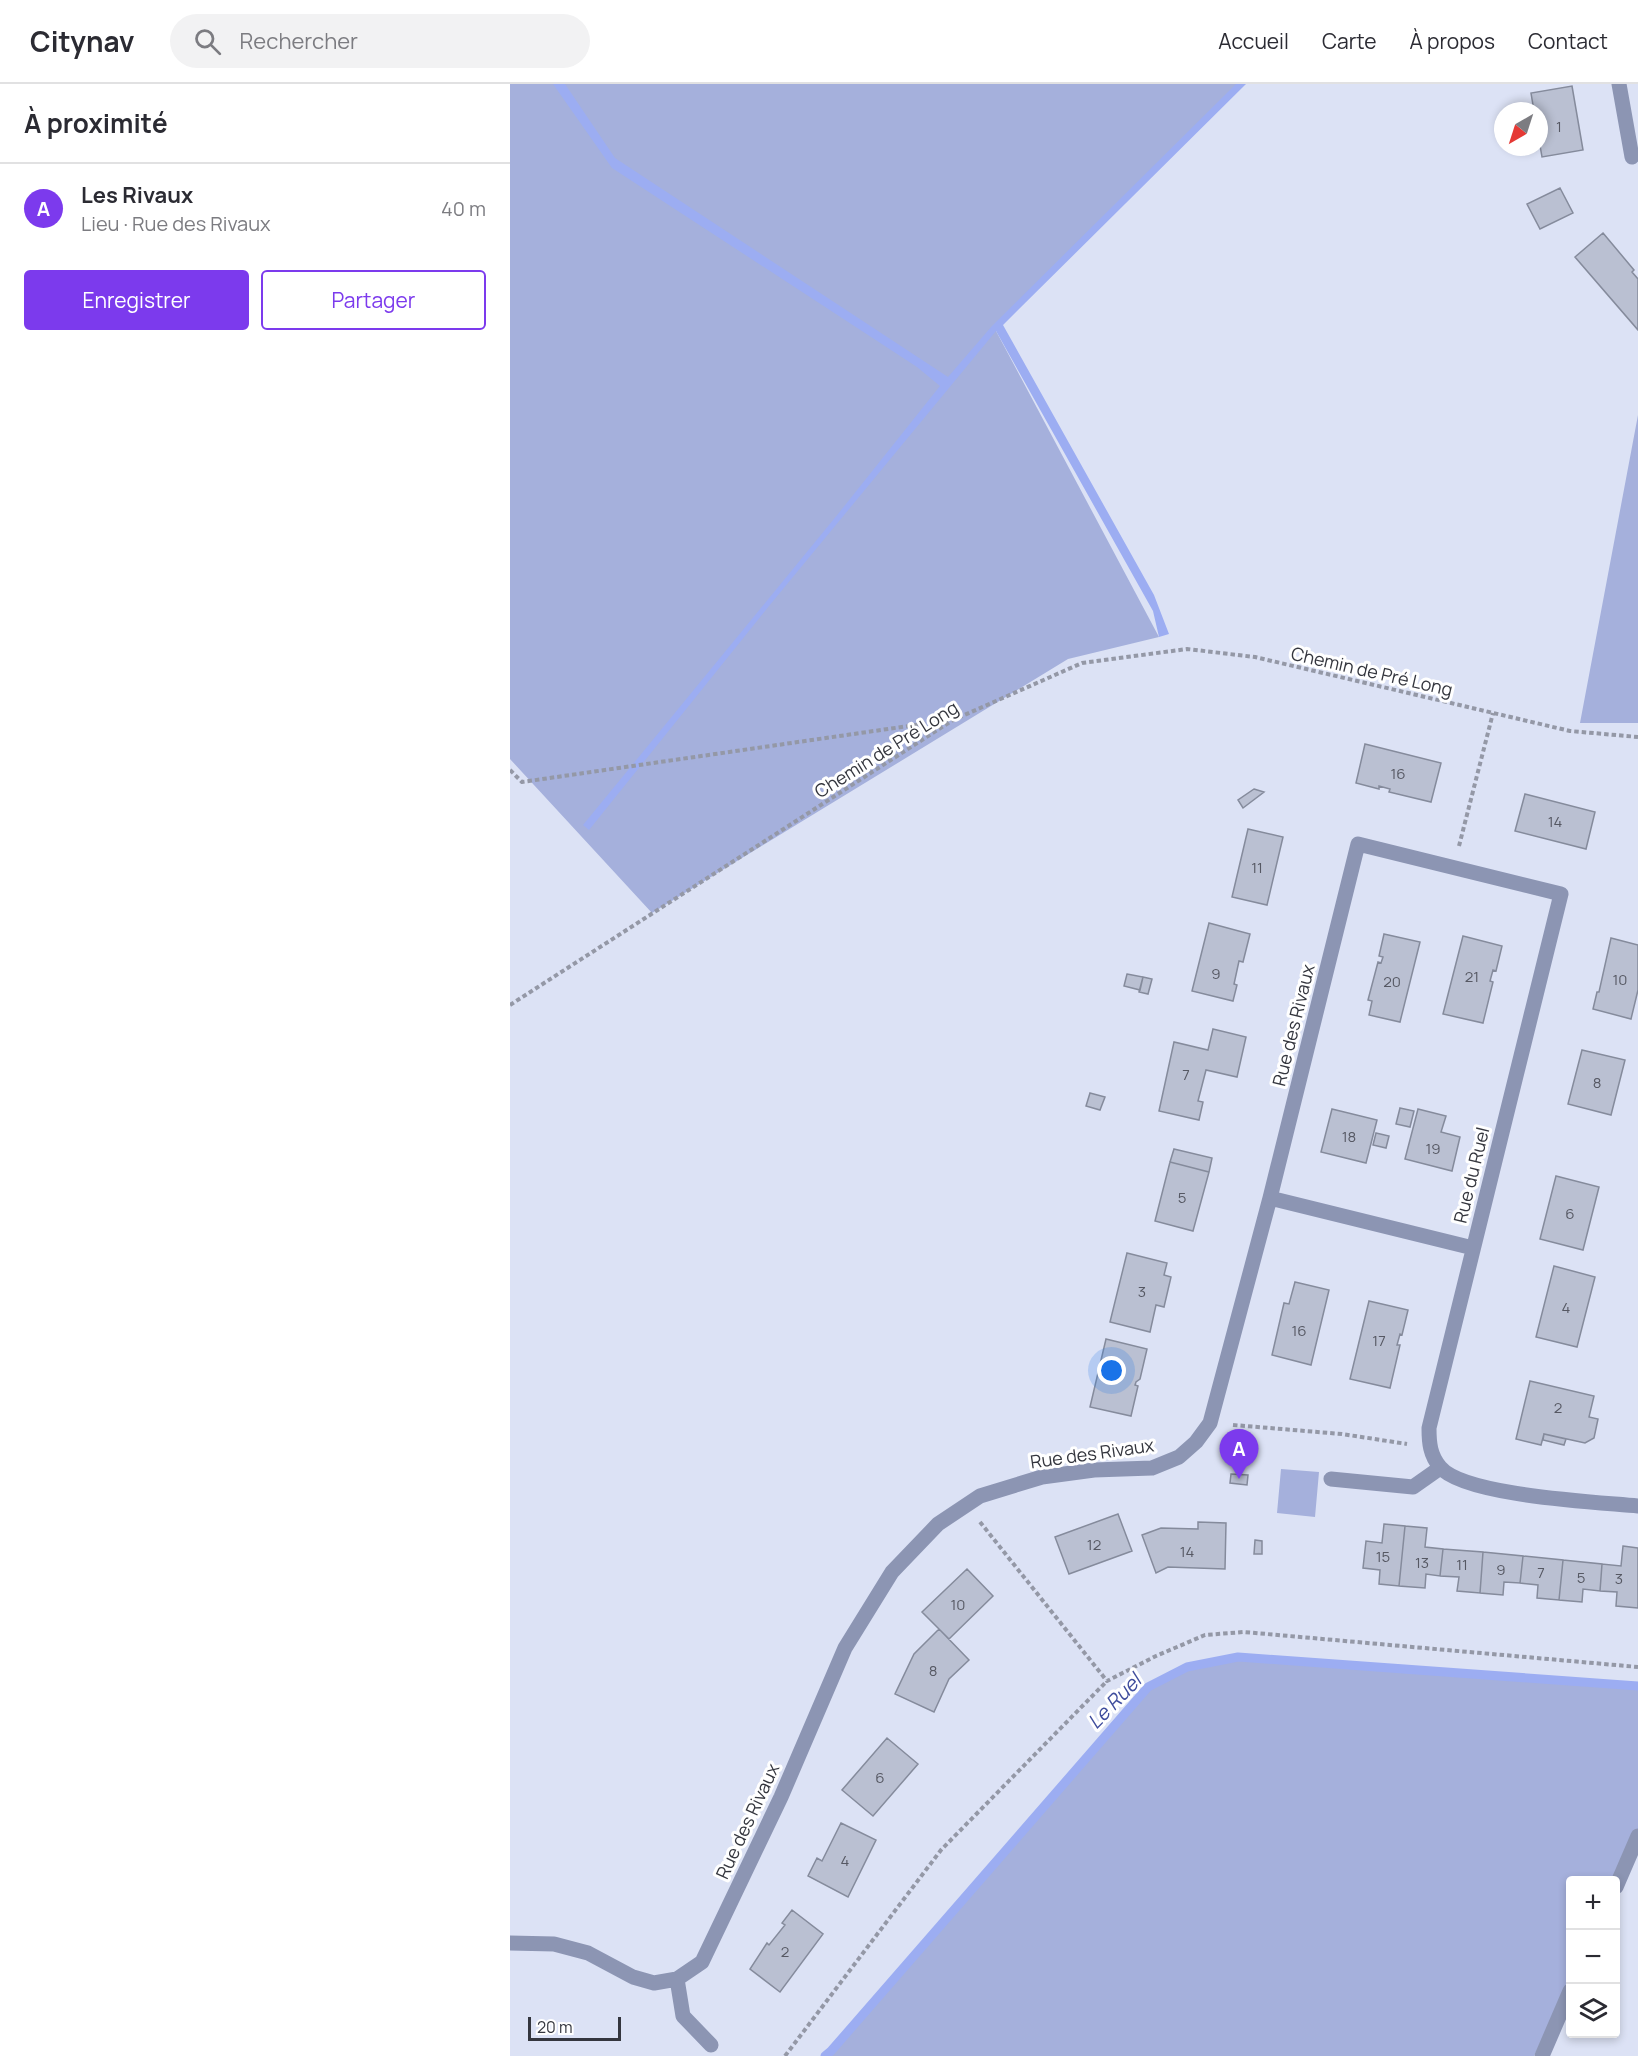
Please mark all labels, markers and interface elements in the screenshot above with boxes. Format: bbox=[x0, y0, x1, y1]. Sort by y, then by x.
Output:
search box bbox=[170, 14, 590, 68]
text: Citynav bbox=[30, 22, 134, 60]
icon: search bbox=[191, 25, 224, 58]
text: Rechercher bbox=[239, 26, 358, 56]
text: Accueil bbox=[1218, 27, 1289, 55]
text: Carte bbox=[1322, 27, 1376, 55]
text: À propos bbox=[1409, 27, 1495, 55]
text: Contact bbox=[1528, 27, 1608, 55]
north arrow bbox=[1494, 102, 1548, 156]
text: À proximité bbox=[24, 105, 168, 141]
house number: 1 bbox=[1556, 116, 1562, 137]
text: Les Rivaux bbox=[81, 180, 193, 210]
text: A bbox=[37, 195, 50, 222]
text: 40 m bbox=[441, 195, 486, 222]
text: Lieu · Rue des Rivaux bbox=[81, 210, 271, 237]
button: Enregistrer bbox=[24, 270, 249, 330]
button: Partager bbox=[261, 270, 486, 330]
street label: Chemin de Pré Long bbox=[1289, 641, 1455, 701]
street label: Chemin de Pré Long bbox=[810, 695, 962, 803]
house number: 16 bbox=[1390, 763, 1406, 784]
house number: 14 bbox=[1548, 811, 1562, 832]
house number: 11 bbox=[1251, 857, 1263, 878]
street label: Rue des Rivaux bbox=[1266, 961, 1320, 1088]
house number: 9 bbox=[1211, 963, 1221, 984]
house number: 21 bbox=[1465, 966, 1479, 987]
house number: 10 bbox=[1613, 969, 1628, 990]
house number: 20 bbox=[1383, 971, 1401, 992]
house number: 7 bbox=[1182, 1064, 1190, 1085]
house number: 8 bbox=[1593, 1072, 1601, 1093]
street label: Rue du Ruel bbox=[1448, 1125, 1494, 1225]
house number: 18 bbox=[1342, 1126, 1356, 1147]
house number: 19 bbox=[1425, 1138, 1441, 1159]
house number: 5 bbox=[1178, 1187, 1186, 1208]
house number: 6 bbox=[1565, 1203, 1575, 1224]
house number: 3 bbox=[1138, 1281, 1146, 1302]
house number: 4 bbox=[1562, 1297, 1571, 1318]
house number: 16 bbox=[1291, 1320, 1307, 1341]
house number: 17 bbox=[1372, 1330, 1386, 1351]
your location bbox=[1097, 1356, 1126, 1385]
house number: 2 bbox=[1554, 1397, 1562, 1418]
pin: A bbox=[1220, 1430, 1258, 1479]
street label: Rue des Rivaux bbox=[1029, 1432, 1156, 1474]
house number: 12 bbox=[1087, 1534, 1101, 1555]
house number: 14 bbox=[1180, 1541, 1194, 1562]
house number: 15 bbox=[1376, 1546, 1390, 1567]
house number: 13 bbox=[1415, 1552, 1429, 1573]
house number: 11 bbox=[1456, 1554, 1468, 1575]
house number: 9 bbox=[1496, 1559, 1506, 1580]
house number: 7 bbox=[1537, 1562, 1545, 1583]
house number: 5 bbox=[1577, 1567, 1585, 1588]
house number: 3 bbox=[1615, 1568, 1623, 1589]
house number: 10 bbox=[951, 1594, 966, 1615]
house number: 8 bbox=[929, 1660, 937, 1681]
water label: Le Ruel bbox=[1081, 1666, 1149, 1734]
street label: Rue des Rivaux bbox=[710, 1759, 784, 1883]
house number: 6 bbox=[875, 1767, 885, 1788]
house number: 4 bbox=[841, 1850, 850, 1871]
map controls bbox=[1566, 1876, 1620, 2038]
button: + bbox=[1566, 1876, 1620, 1930]
button: − bbox=[1566, 1930, 1620, 1984]
house number: 2 bbox=[781, 1941, 789, 1962]
button: layers bbox=[1566, 1984, 1620, 2038]
scale bar bbox=[528, 2014, 621, 2042]
text: 20 m bbox=[537, 2016, 573, 2038]

